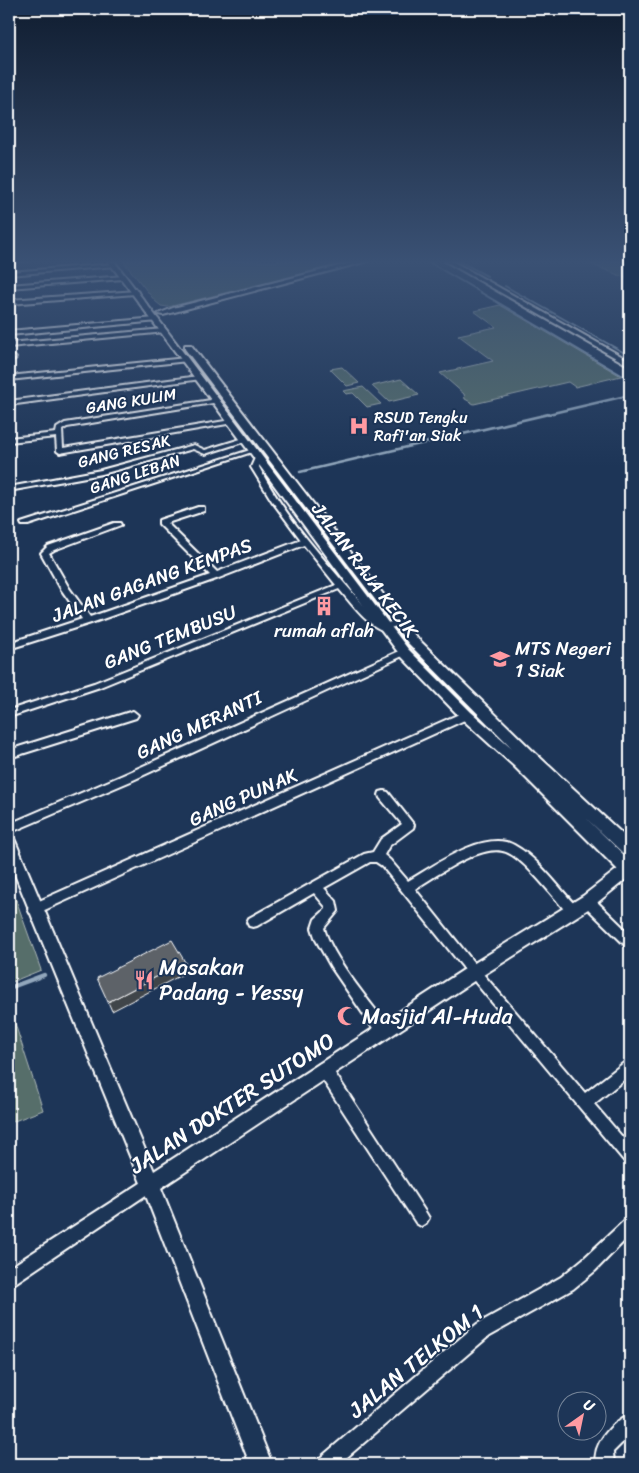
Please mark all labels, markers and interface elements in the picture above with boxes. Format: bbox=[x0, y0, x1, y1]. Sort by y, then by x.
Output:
street label: GANG KULIM bbox=[84, 380, 178, 422]
place label: RSUD Tengku Rafi'an Siak bbox=[374, 403, 468, 450]
hospital icon: RSUD Tengku Rafi'an Siak bbox=[348, 415, 370, 437]
street label: GANG RESAK bbox=[75, 425, 174, 477]
street label: GANG LEBAN bbox=[86, 446, 184, 502]
street label: JALAN RAJA KECIK bbox=[302, 494, 428, 646]
street label: JALAN GAGANG KEMPAS bbox=[46, 528, 257, 632]
street label: GANG TEMBUSU bbox=[99, 595, 242, 679]
building icon: rumah aflah bbox=[313, 595, 335, 617]
place label: rumah aflah bbox=[274, 614, 374, 647]
place label: MTS Negeri 1 Siak bbox=[515, 632, 612, 687]
school or university icon: MTS Negeri 1 Siak bbox=[489, 648, 511, 670]
street label: GANG MERANTI bbox=[130, 681, 269, 769]
street label: GANG PUNAK bbox=[184, 758, 303, 836]
place label: Masakan Padang - Yessy bbox=[159, 948, 304, 1012]
restaurant icon: Masakan Padang - Yessy bbox=[133, 969, 155, 991]
place label: Masjid Al-Huda bbox=[362, 997, 514, 1036]
mosque icon: Masjid Al-Huda bbox=[336, 1005, 358, 1027]
street label: JALAN DOKTER SUTOMO bbox=[120, 1022, 343, 1185]
street label: JALAN TELKOM 1 bbox=[339, 1294, 493, 1429]
north arrow bbox=[556, 1390, 606, 1440]
text: U bbox=[578, 1393, 600, 1419]

